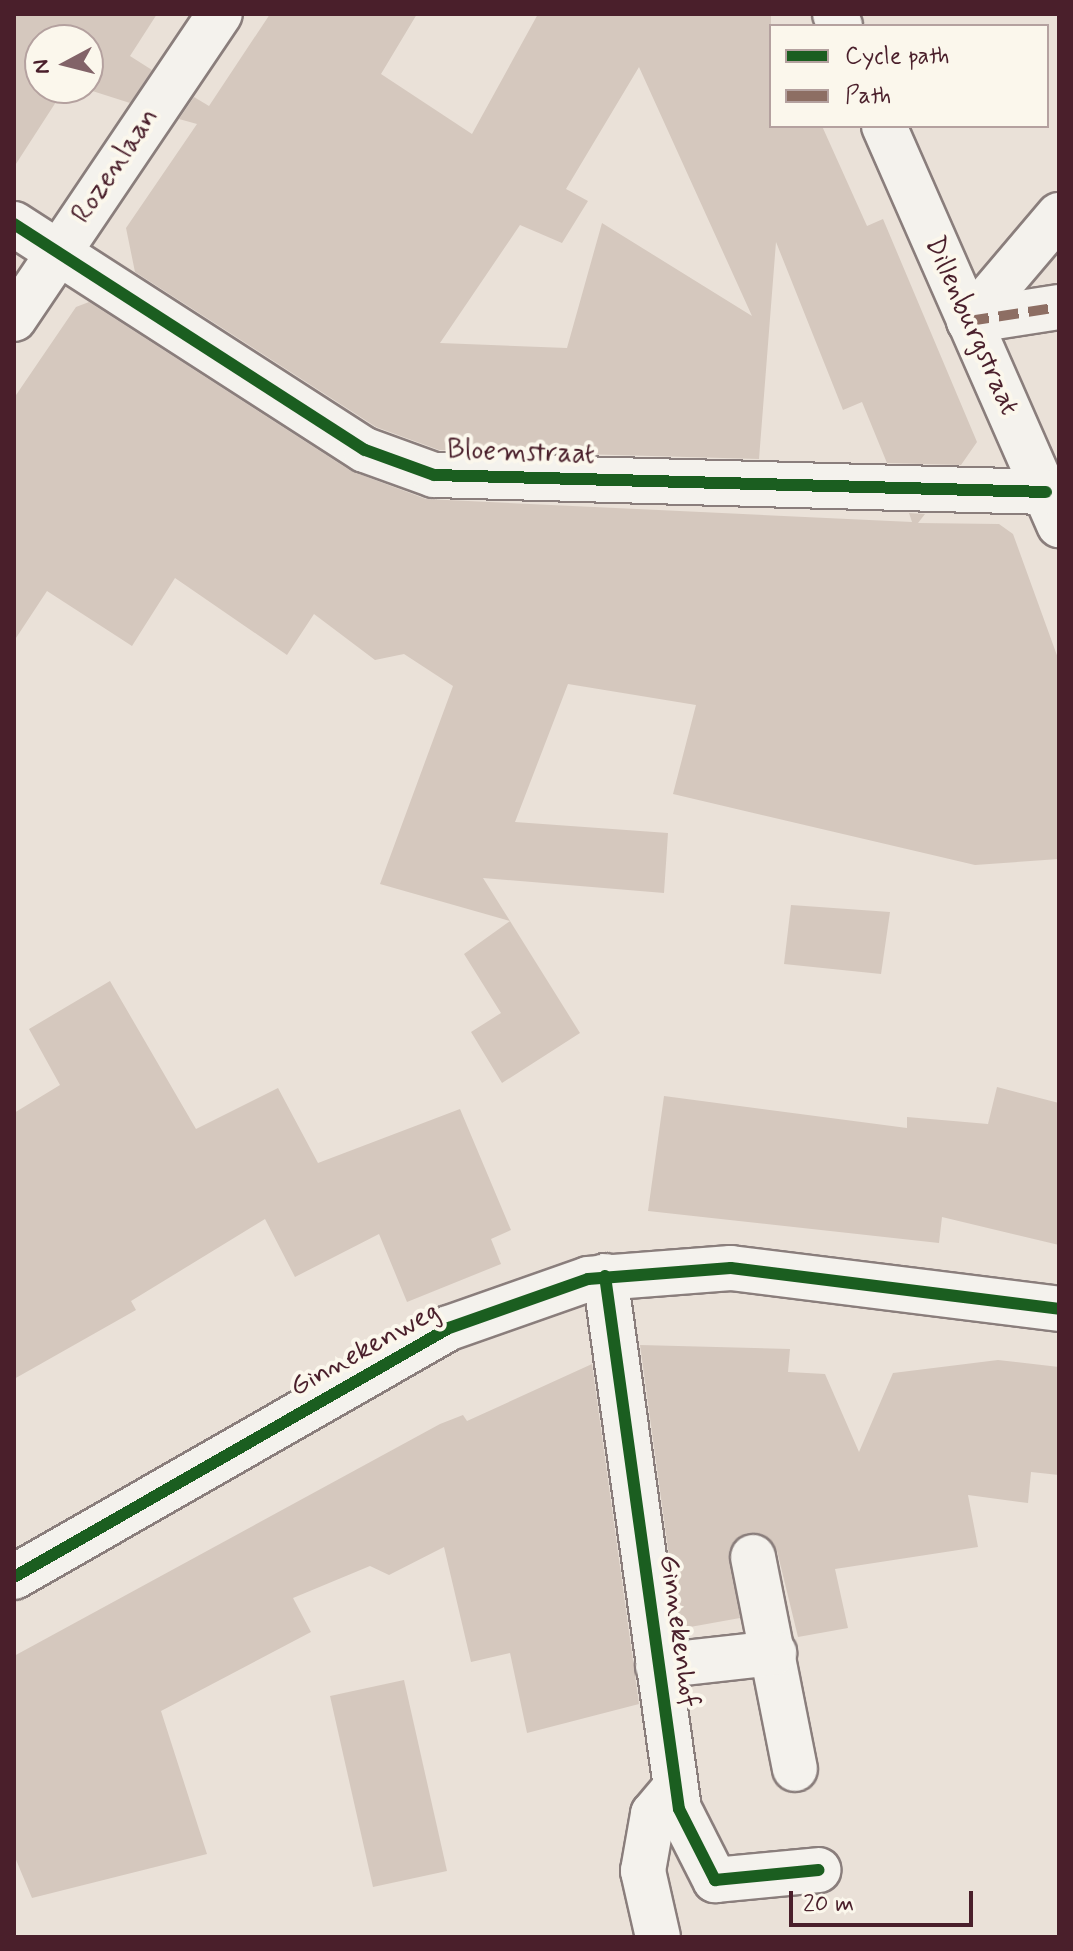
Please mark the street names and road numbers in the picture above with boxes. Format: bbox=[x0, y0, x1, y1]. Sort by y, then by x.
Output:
street label: Rozenlaan bbox=[65, 102, 167, 230]
street label: Dillenburgstraat bbox=[917, 231, 1025, 421]
street label: Bloemstraat bbox=[446, 434, 596, 472]
street label: Ginnekenweg bbox=[285, 1295, 445, 1405]
street label: Ginnekenhof bbox=[651, 1552, 705, 1710]

